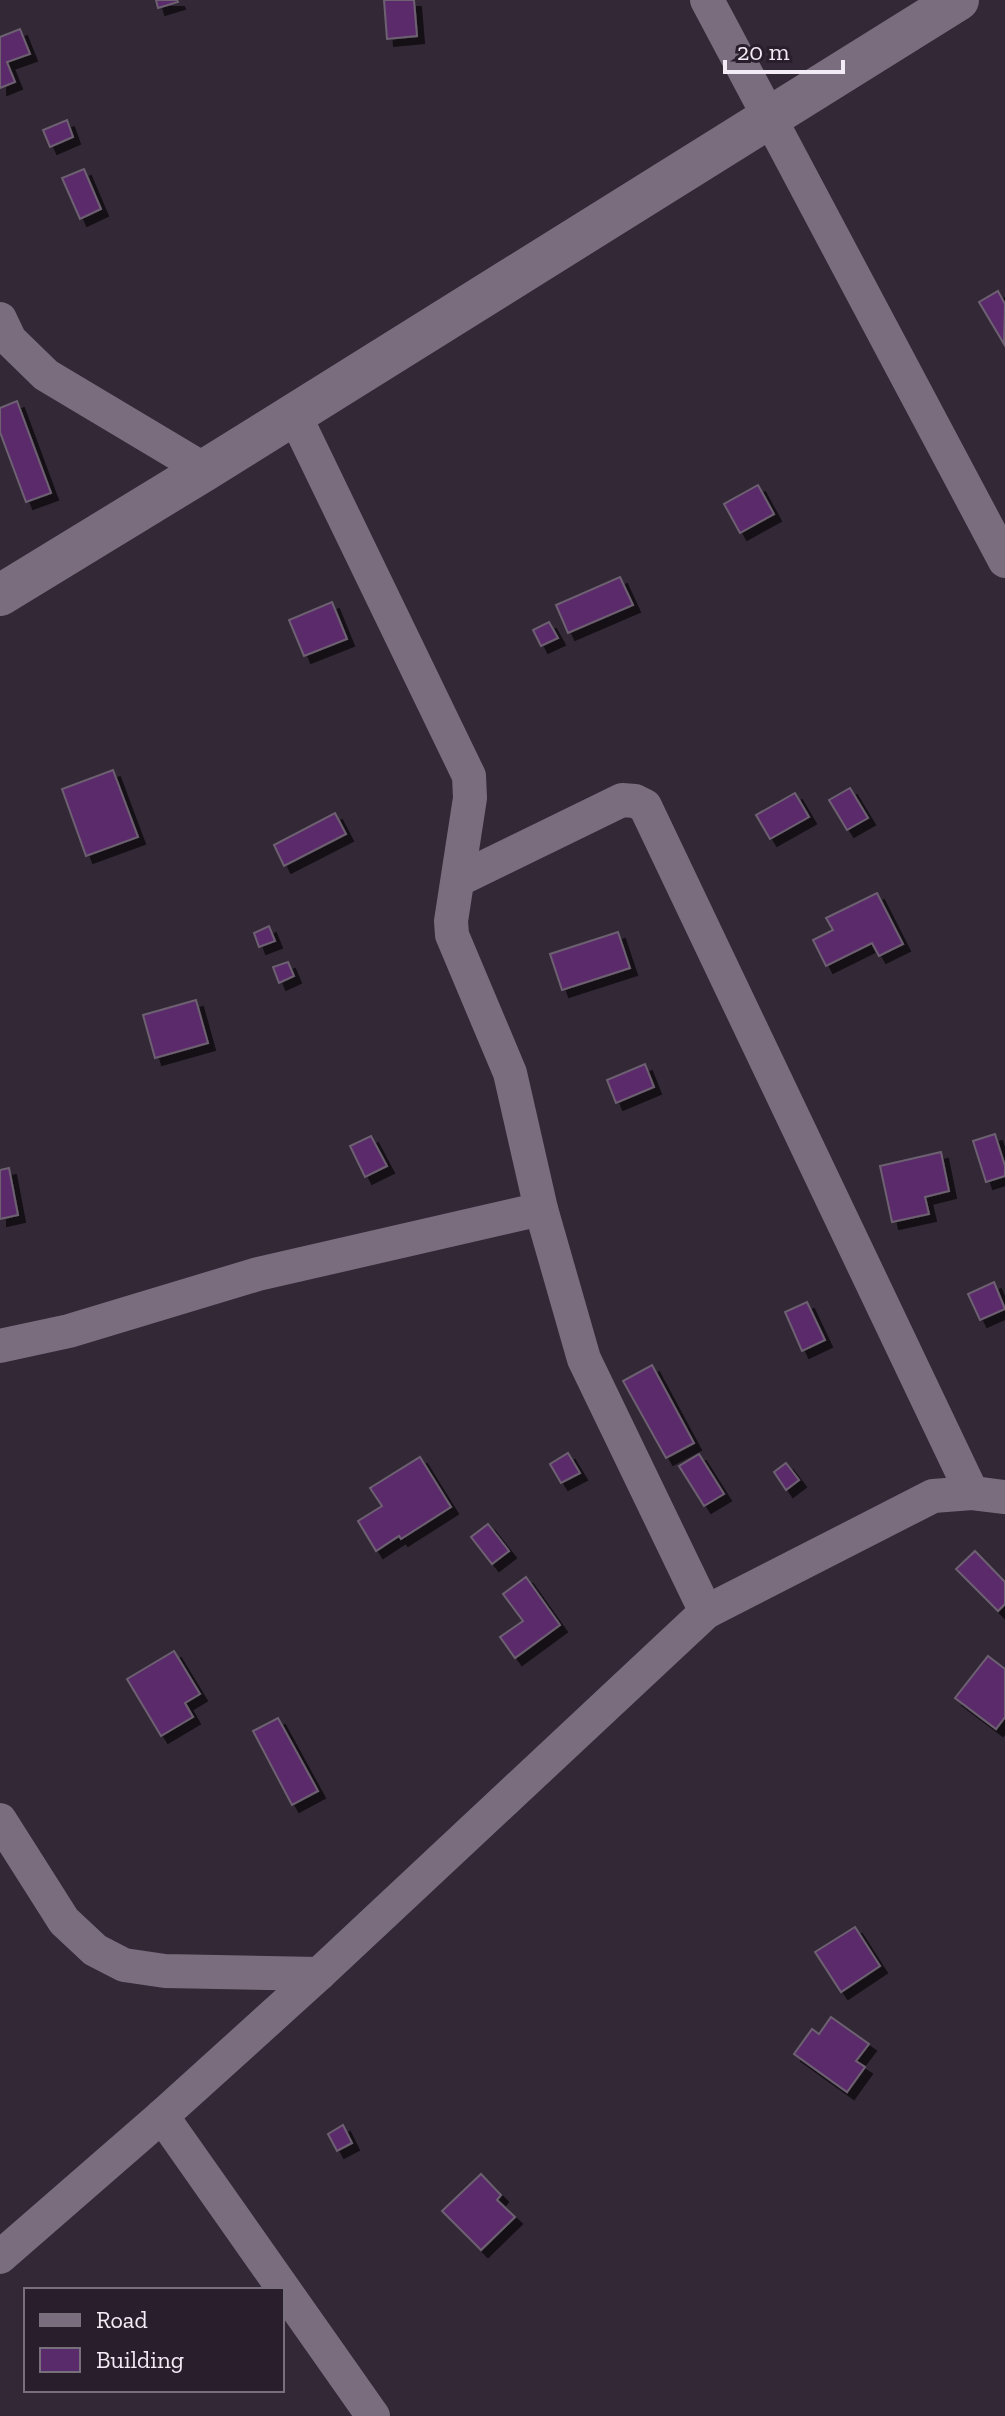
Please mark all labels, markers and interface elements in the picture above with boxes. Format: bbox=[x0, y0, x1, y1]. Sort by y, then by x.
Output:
scale bar bbox=[725, 24, 843, 74]
text: 20 m bbox=[737, 37, 790, 66]
legend bbox=[24, 2288, 284, 2392]
text: Road bbox=[96, 2305, 148, 2334]
text: Building bbox=[96, 2345, 184, 2374]

